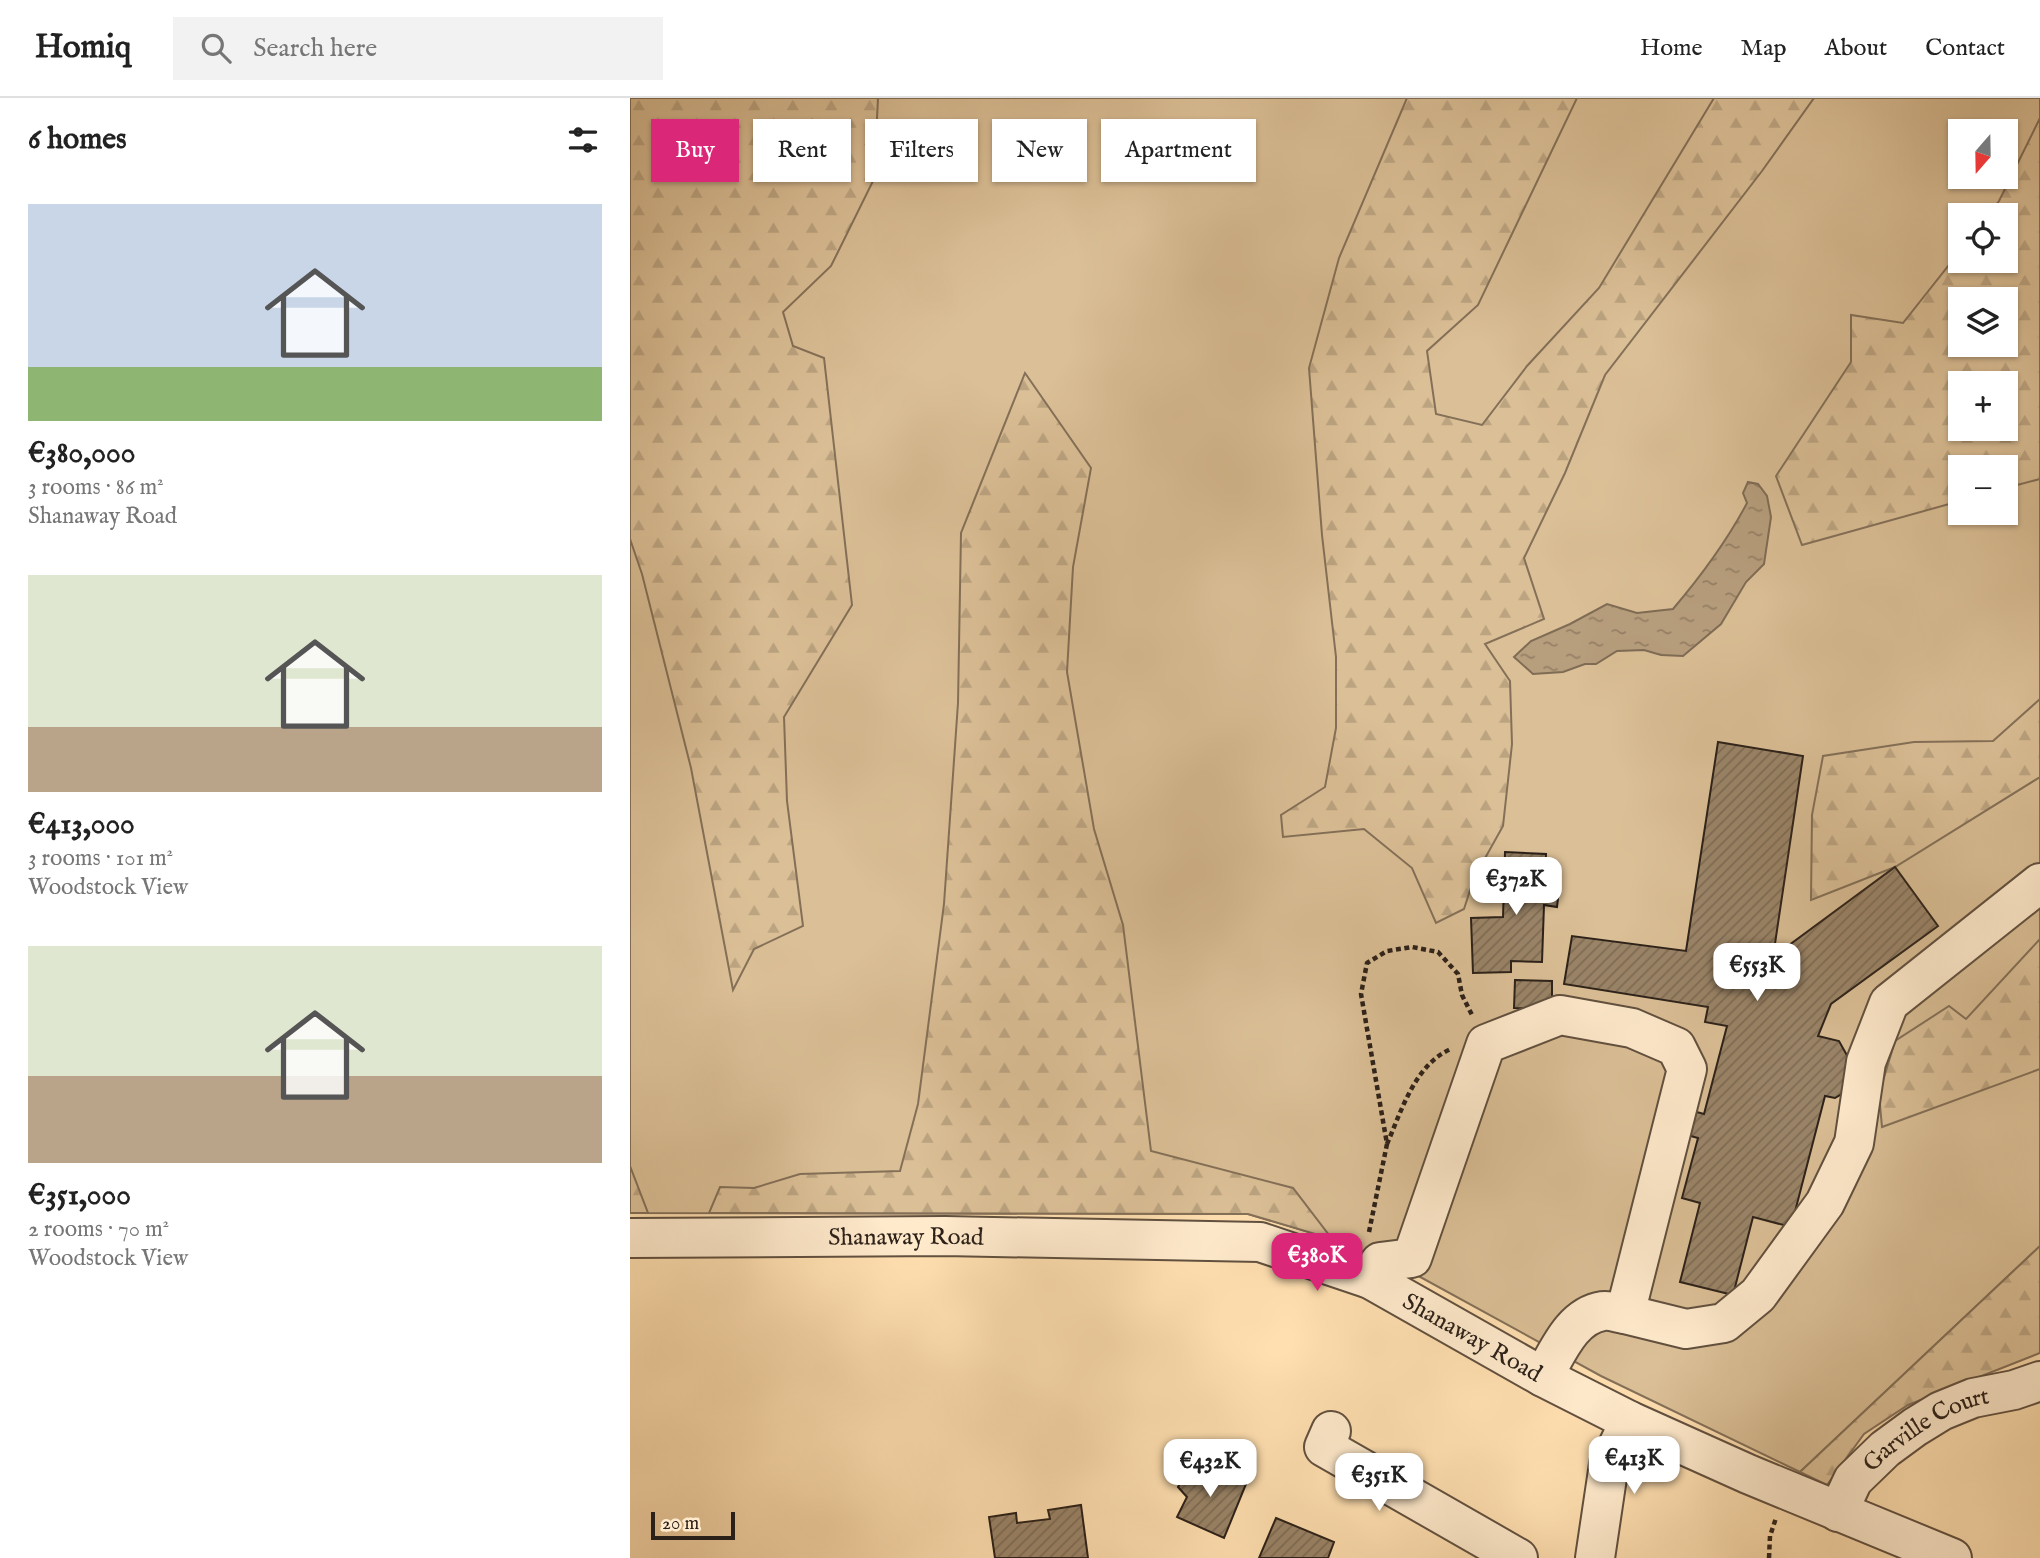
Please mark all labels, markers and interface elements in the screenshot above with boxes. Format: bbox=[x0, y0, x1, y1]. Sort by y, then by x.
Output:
search box bbox=[173, 17, 663, 80]
text: Homiq bbox=[35, 27, 131, 69]
icon: search bbox=[197, 29, 235, 67]
text: Search here bbox=[253, 32, 377, 65]
text: Home bbox=[1640, 33, 1703, 64]
text: Map bbox=[1741, 33, 1787, 64]
text: About bbox=[1825, 33, 1887, 64]
text: Contact bbox=[1925, 33, 2005, 64]
chip: Buy bbox=[651, 119, 739, 182]
chip: Rent bbox=[753, 119, 851, 182]
chip: Filters bbox=[865, 119, 978, 182]
chip: New bbox=[992, 119, 1087, 182]
chip: Apartment bbox=[1101, 119, 1256, 182]
north arrow bbox=[1948, 119, 2018, 189]
map controls bbox=[1948, 119, 2018, 525]
text: 6 homes bbox=[28, 121, 127, 159]
icon: filters bbox=[564, 121, 602, 159]
button: locate bbox=[1948, 203, 2018, 273]
icon: home bbox=[252, 250, 378, 376]
button: layers bbox=[1948, 287, 2018, 357]
button: + bbox=[1948, 371, 2018, 441]
text: €380,000 bbox=[28, 435, 135, 473]
button: − bbox=[1948, 455, 2018, 525]
text: 3 rooms · 86 m² bbox=[28, 473, 164, 502]
text: Shanaway Road bbox=[28, 502, 177, 531]
icon: home bbox=[252, 621, 378, 747]
text: €413,000 bbox=[28, 806, 135, 844]
text: 3 rooms · 101 m² bbox=[28, 844, 173, 873]
pin: €372K bbox=[1467, 858, 1565, 917]
text: €372K bbox=[1486, 865, 1546, 894]
text: Woodstock View bbox=[28, 873, 188, 902]
pin: €553K bbox=[1708, 944, 1806, 1003]
text: €553K bbox=[1729, 951, 1785, 980]
icon: home bbox=[252, 992, 378, 1118]
text: €351,000 bbox=[28, 1177, 131, 1215]
text: 2 rooms · 70 m² bbox=[28, 1215, 169, 1244]
street label: Shanaway Road bbox=[828, 1222, 984, 1254]
pin: €380K bbox=[1268, 1234, 1366, 1293]
text: €380K bbox=[1287, 1241, 1347, 1270]
text: Woodstock View bbox=[28, 1244, 188, 1273]
street label: Shanaway Road bbox=[1397, 1287, 1547, 1390]
street label: Garville Court bbox=[1857, 1381, 1992, 1479]
pin: €413K bbox=[1585, 1436, 1683, 1496]
pin: €432K bbox=[1161, 1440, 1259, 1499]
text: €413K bbox=[1605, 1444, 1663, 1473]
text: €432K bbox=[1180, 1447, 1240, 1476]
pin: €351K bbox=[1330, 1454, 1428, 1513]
text: €351K bbox=[1351, 1461, 1407, 1490]
scale bar bbox=[651, 1509, 735, 1541]
text: 20 m bbox=[662, 1512, 699, 1536]

